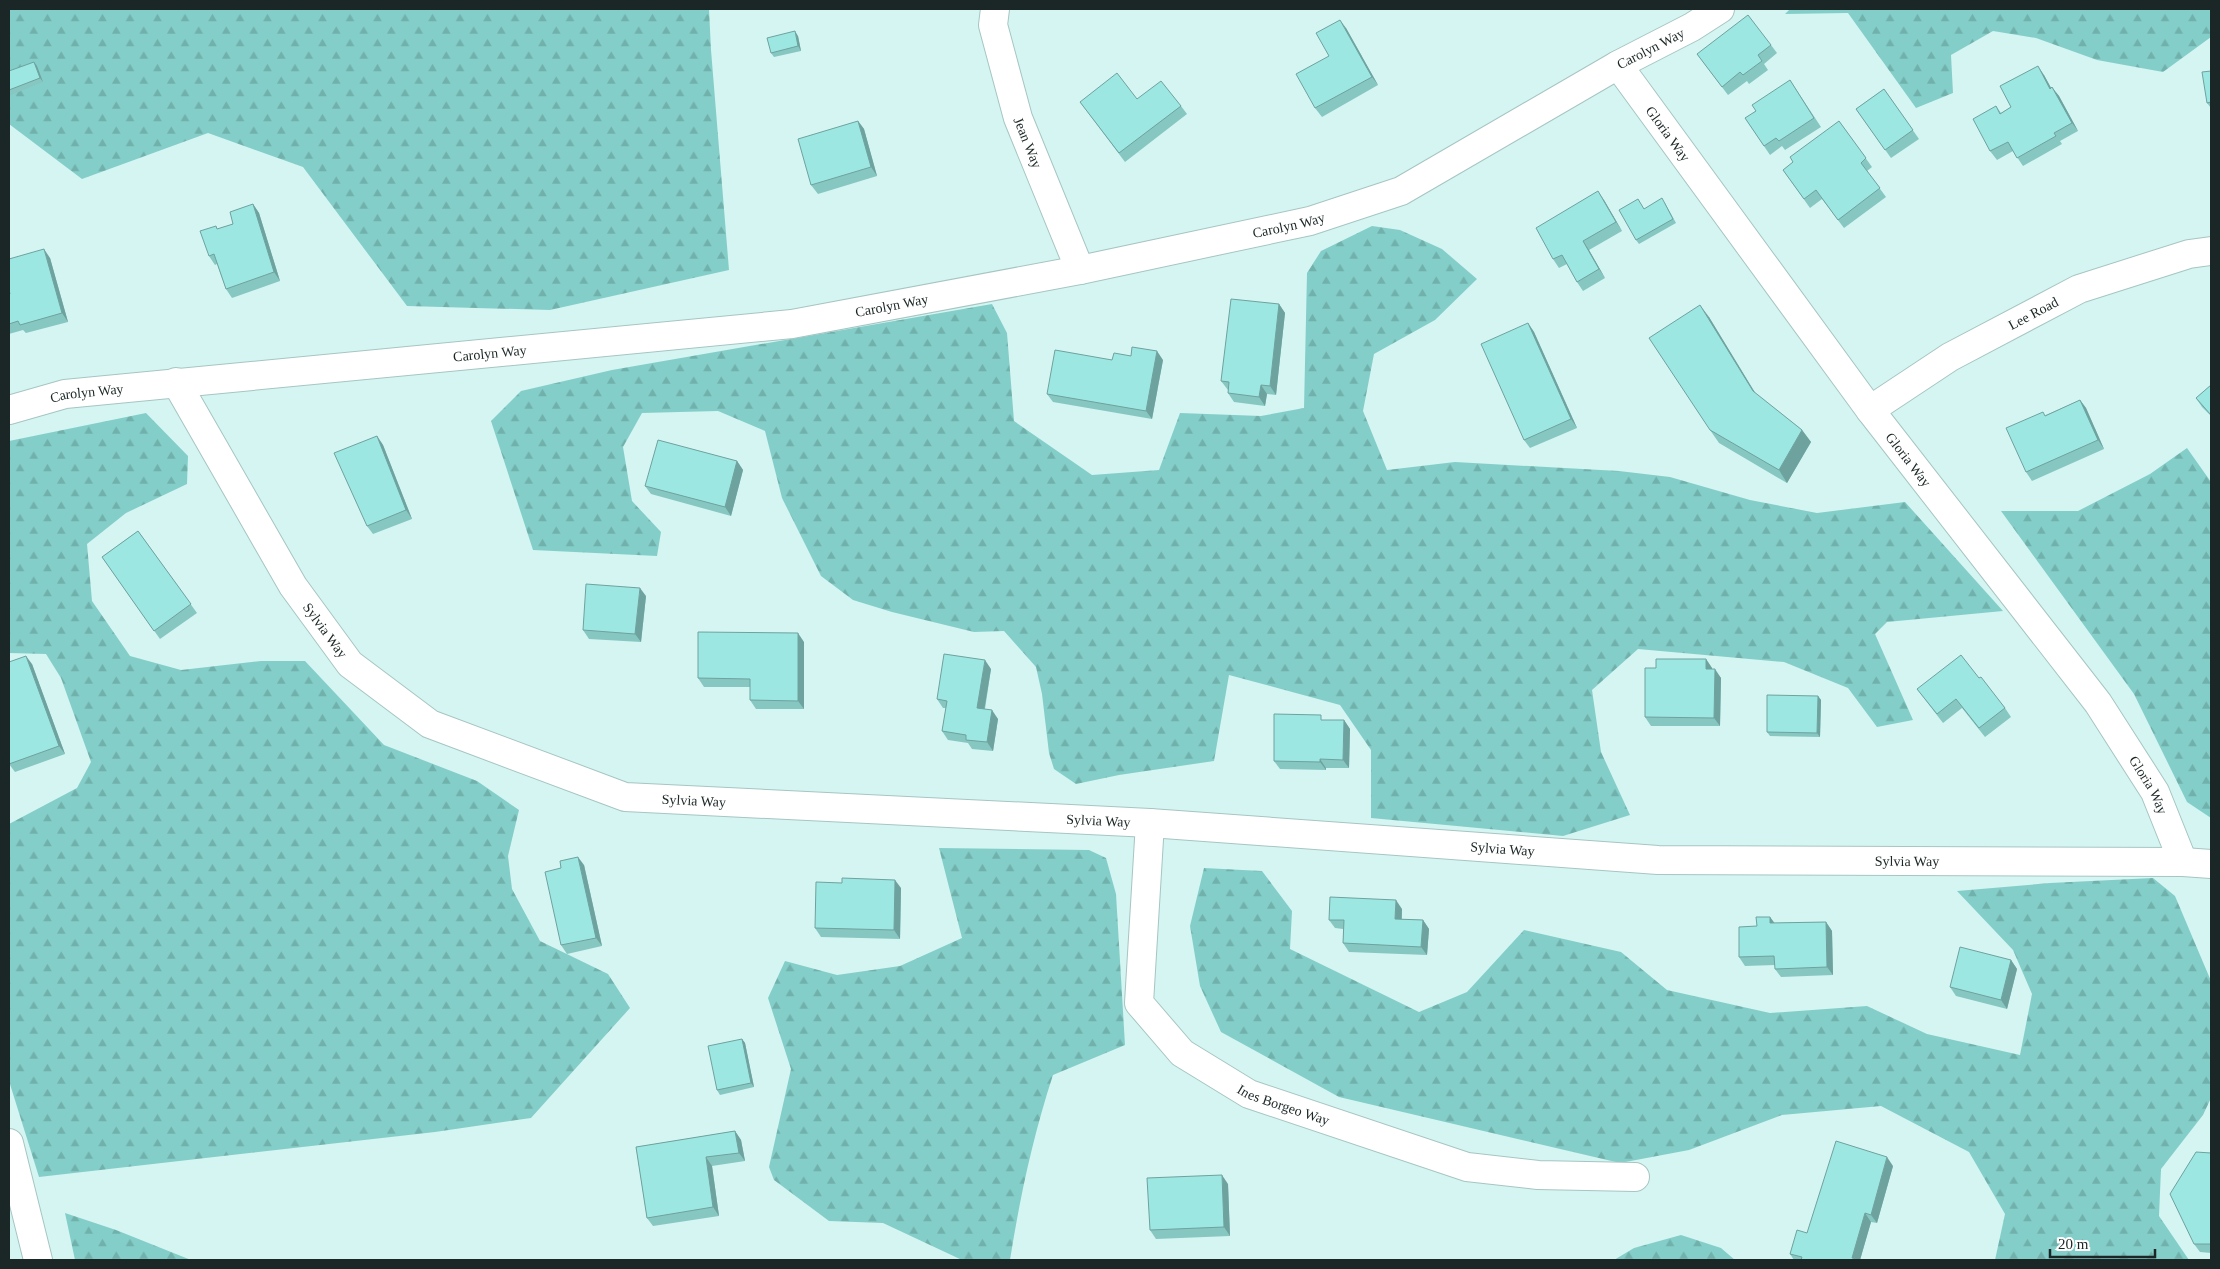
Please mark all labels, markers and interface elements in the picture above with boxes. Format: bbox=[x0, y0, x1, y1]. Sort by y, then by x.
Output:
street label: Carolyn Way bbox=[1614, 25, 1687, 72]
street label: Gloria Way bbox=[1643, 103, 1693, 164]
street label: Jean Way bbox=[1011, 115, 1045, 170]
street label: Carolyn Way bbox=[1251, 209, 1327, 241]
street label: Carolyn Way bbox=[854, 291, 929, 319]
street label: Lee Road bbox=[2006, 294, 2061, 332]
street label: Carolyn Way bbox=[452, 342, 527, 364]
street label: Carolyn Way bbox=[48, 381, 124, 405]
street label: Gloria Way bbox=[1883, 430, 1934, 490]
street label: Sylvia Way bbox=[300, 600, 350, 661]
street label: Gloria Way bbox=[2126, 753, 2171, 816]
street label: Sylvia Way bbox=[661, 791, 726, 809]
street label: Sylvia Way bbox=[1066, 811, 1131, 830]
street label: Sylvia Way bbox=[1470, 839, 1535, 858]
street label: Sylvia Way bbox=[1875, 853, 1939, 869]
street label: Ines Borgeo Way bbox=[1235, 1081, 1331, 1128]
scale bar bbox=[2050, 1226, 2155, 1258]
text: 20 m bbox=[2058, 1236, 2089, 1252]

